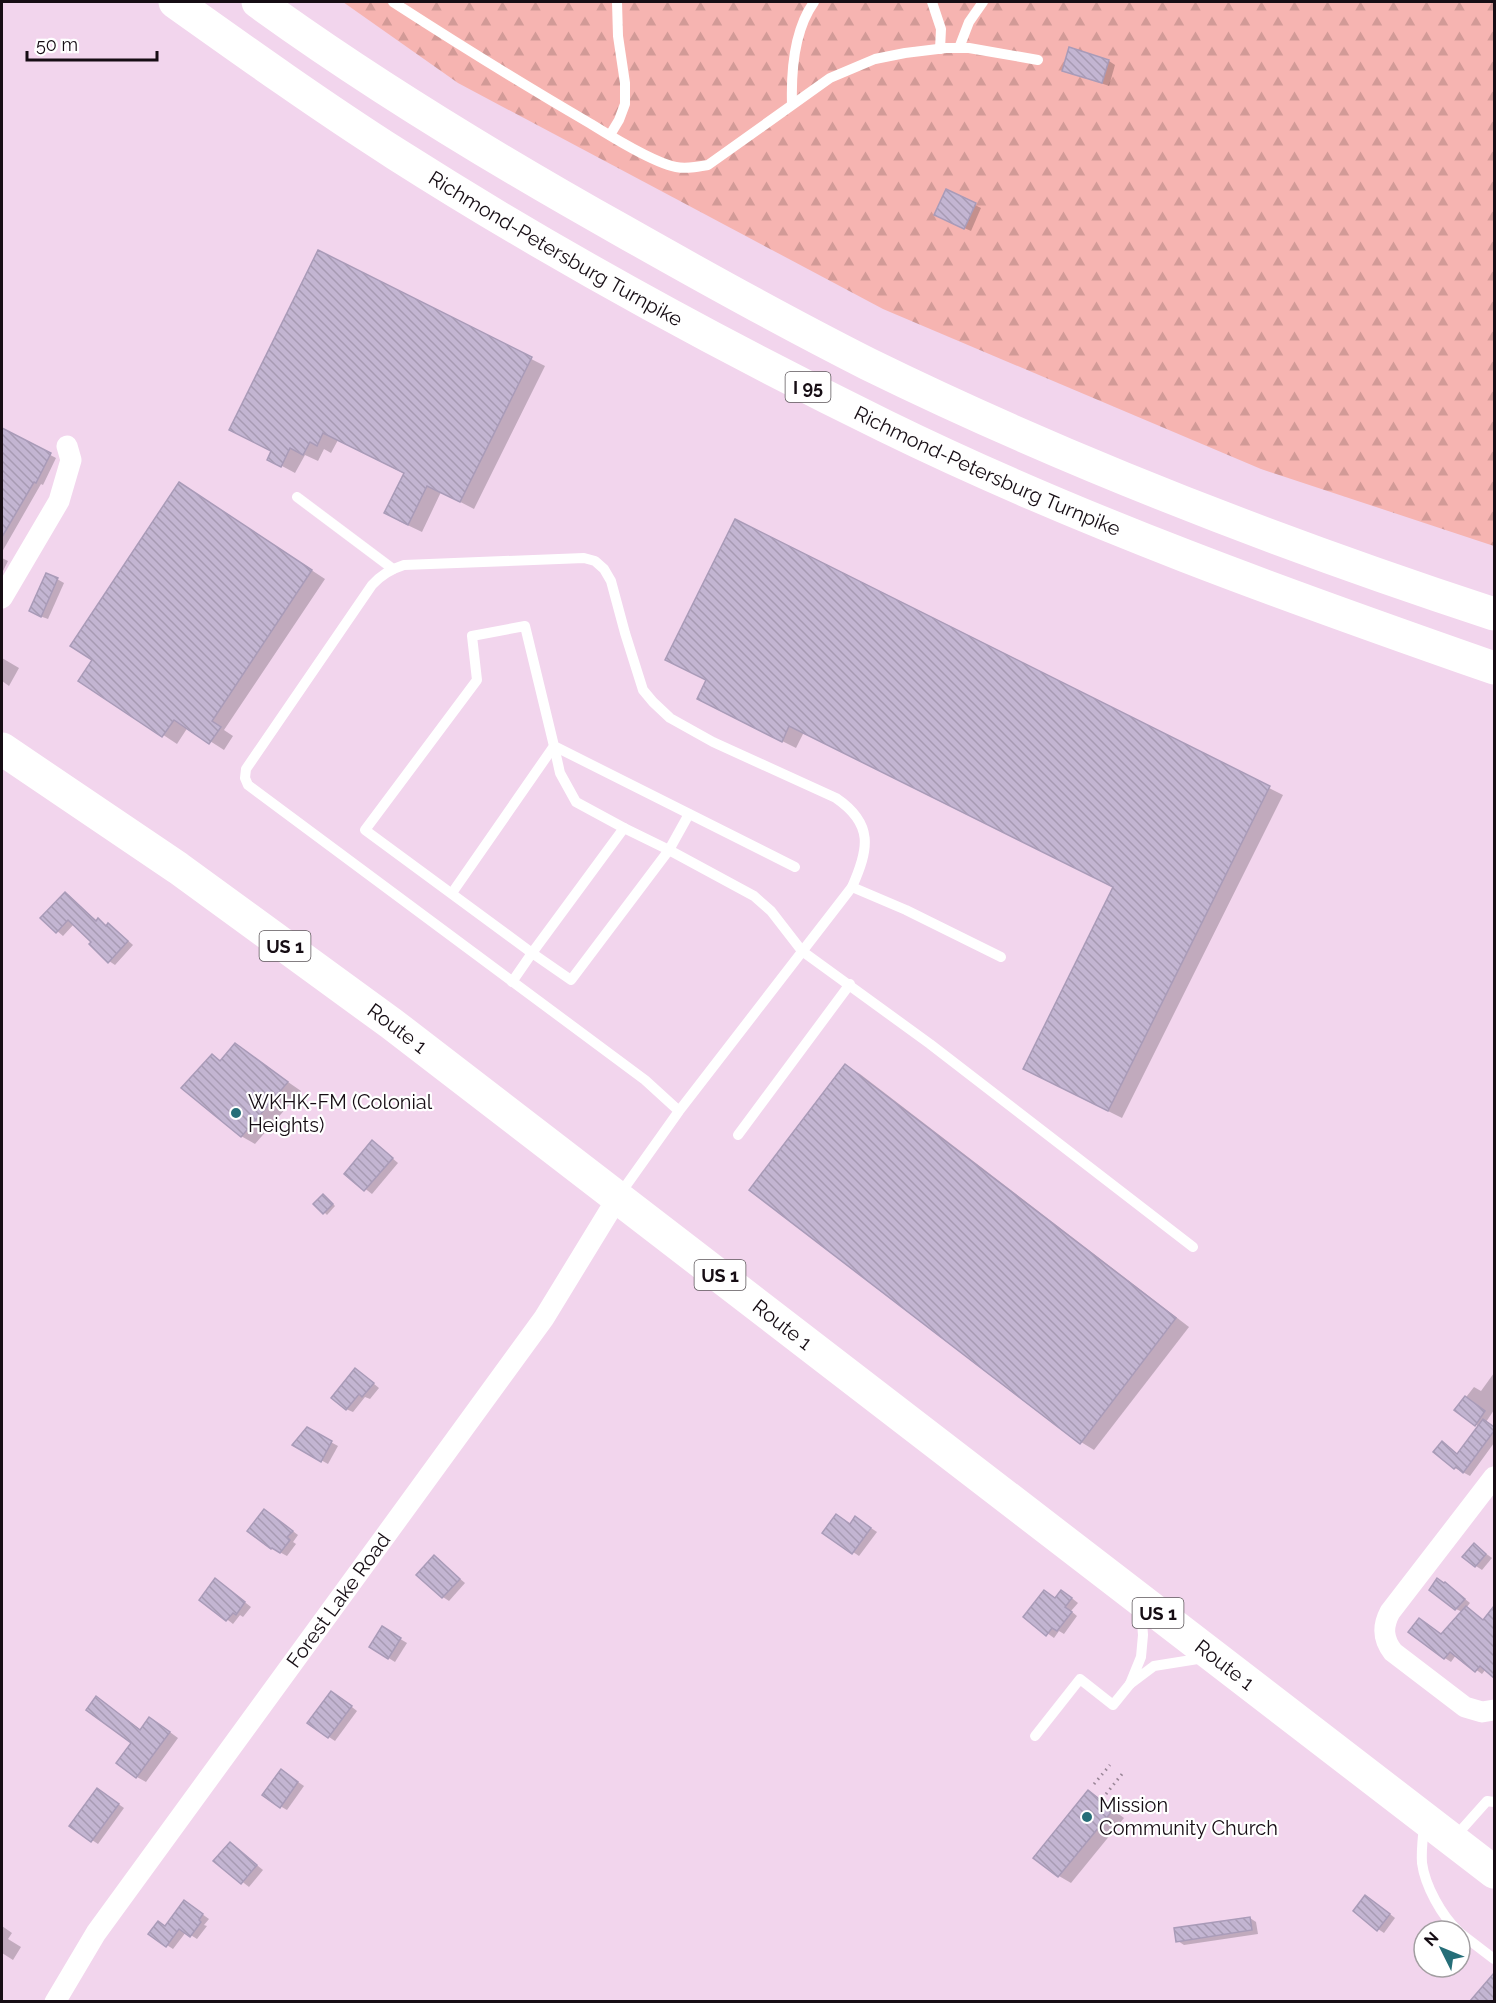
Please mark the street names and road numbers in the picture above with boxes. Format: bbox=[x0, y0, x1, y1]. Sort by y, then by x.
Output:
street label: Richmond-Petersburg Turnpike bbox=[424, 166, 687, 332]
road number: I 95 bbox=[786, 372, 830, 402]
street label: Richmond-Petersburg Turnpike bbox=[850, 401, 1124, 541]
road number: US 1 bbox=[260, 931, 310, 961]
street label: Route 1 bbox=[363, 998, 432, 1059]
road number: US 1 bbox=[694, 1260, 746, 1290]
street label: Route 1 bbox=[748, 1294, 817, 1355]
street label: Forest Lake Road bbox=[281, 1528, 395, 1672]
road number: US 1 bbox=[1132, 1598, 1184, 1628]
street label: Route 1 bbox=[1190, 1634, 1260, 1695]

